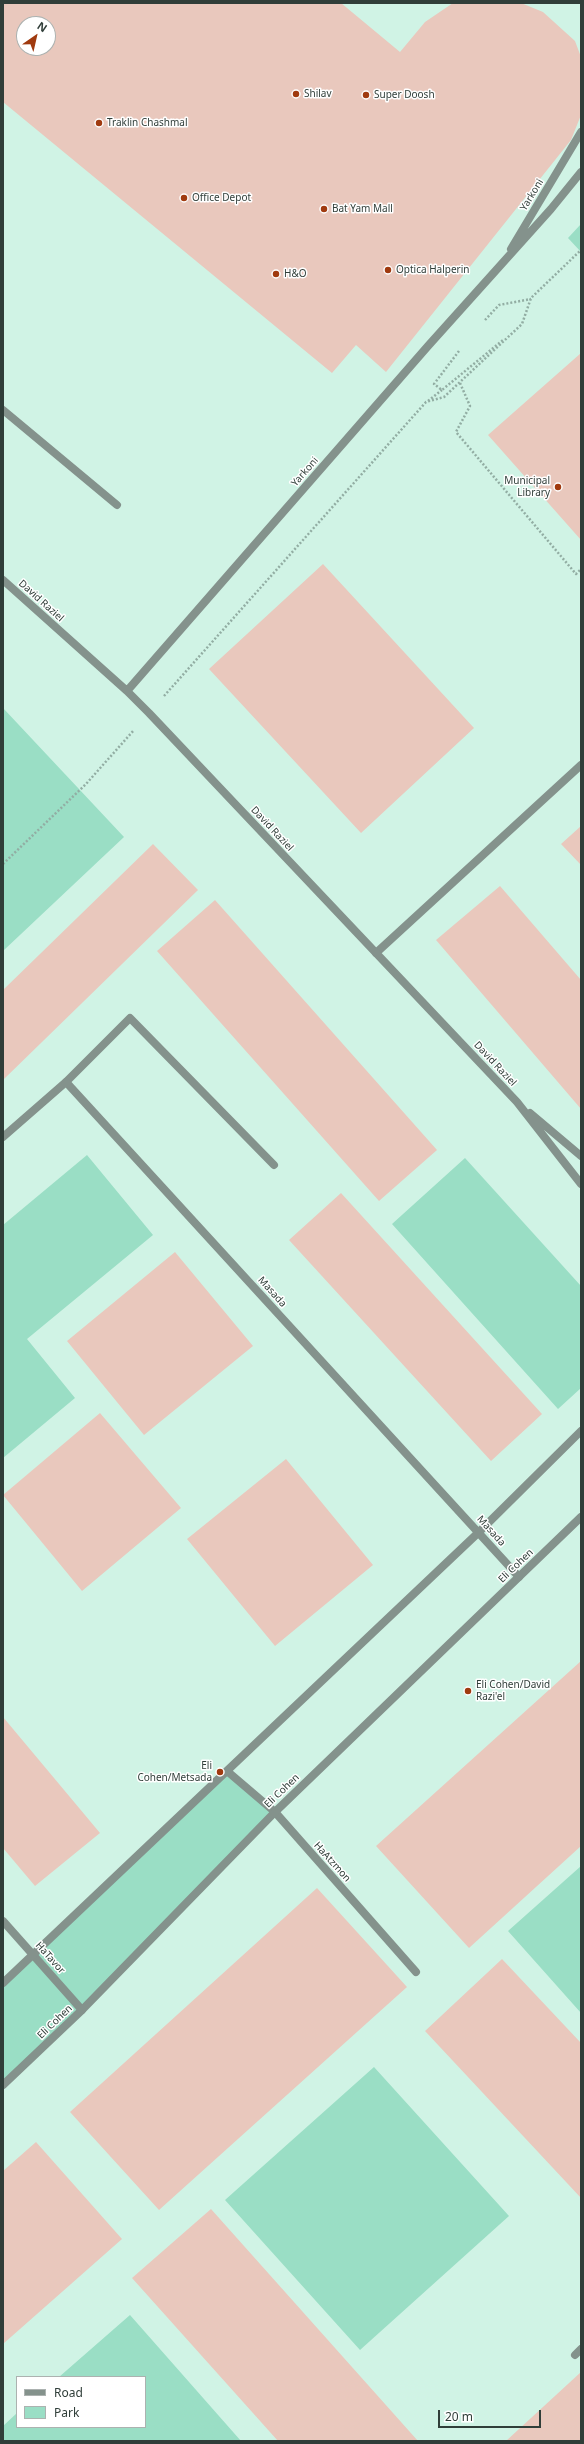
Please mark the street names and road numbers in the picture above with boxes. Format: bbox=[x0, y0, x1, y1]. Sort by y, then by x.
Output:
street label: Yarkoni bbox=[518, 177, 546, 213]
street label: Yarkoni bbox=[289, 455, 321, 489]
street label: David Raziel bbox=[16, 578, 66, 624]
street label: David Raziel bbox=[248, 804, 296, 854]
street label: David Raziel bbox=[471, 1039, 519, 1089]
street label: Masada bbox=[255, 1274, 289, 1310]
street label: Masada bbox=[474, 1513, 508, 1549]
street label: Eli Cohen bbox=[496, 1547, 536, 1585]
street label: Eli Cohen bbox=[262, 1772, 302, 1810]
street label: HaAtzmon bbox=[311, 1840, 353, 1884]
street label: HaTavor bbox=[33, 1940, 67, 1976]
street label: Eli Cohen bbox=[35, 2003, 75, 2041]

